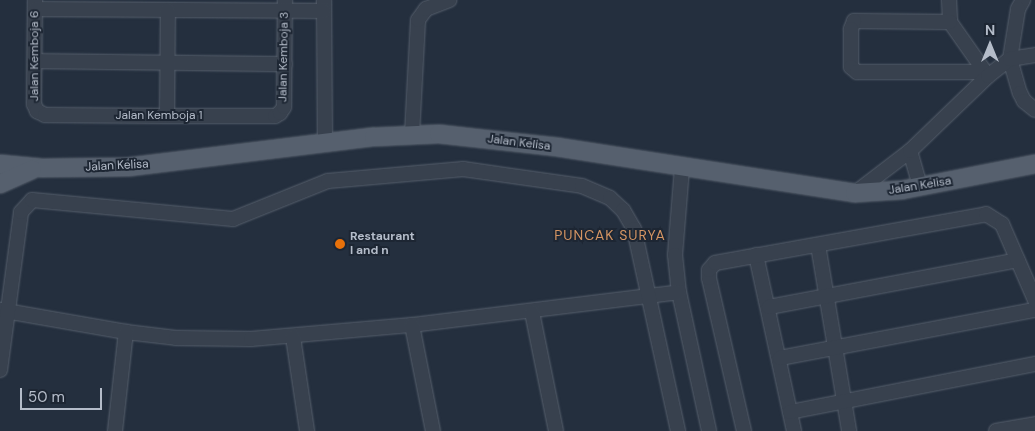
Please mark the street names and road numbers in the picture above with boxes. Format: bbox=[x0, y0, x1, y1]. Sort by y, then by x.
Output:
street label: Jalan Kemboja 6 bbox=[28, 11, 42, 101]
street label: Jalan Kemboja 3 bbox=[276, 12, 292, 102]
street label: Jalan Kemboja 1 bbox=[116, 109, 202, 123]
street label: Jalan Kelisa bbox=[487, 132, 551, 154]
street label: Jalan Kelisa bbox=[85, 157, 149, 175]
street label: Jalan Kelisa bbox=[888, 174, 952, 198]

